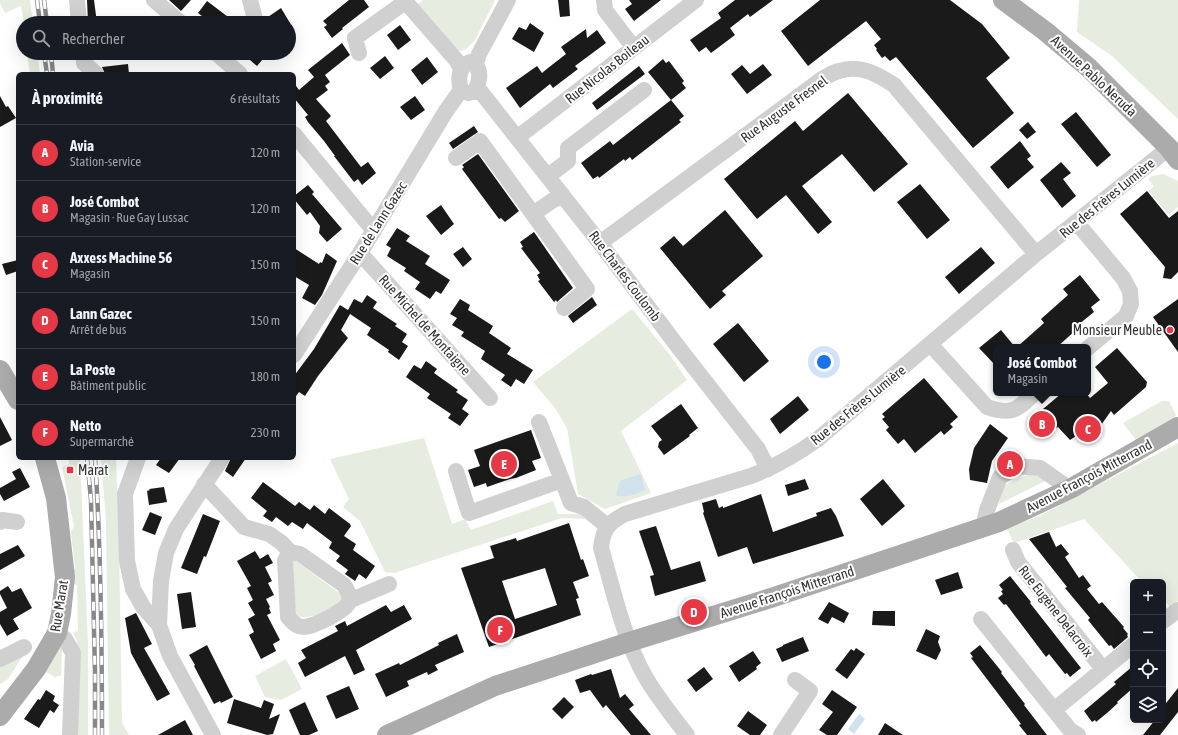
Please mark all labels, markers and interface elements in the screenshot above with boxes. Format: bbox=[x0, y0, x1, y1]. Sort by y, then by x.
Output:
search box bbox=[16, 16, 296, 60]
icon: search bbox=[30, 27, 52, 49]
text: Rechercher bbox=[62, 30, 124, 47]
street label: Rue Nicolas Boileau bbox=[562, 31, 652, 107]
street label: Avenue Pablo Neruda bbox=[1048, 32, 1140, 120]
street label: Rue Auguste Fresnel bbox=[738, 72, 831, 146]
text: À proximité bbox=[32, 88, 103, 108]
text: 6 résultats bbox=[230, 91, 280, 106]
text: Avia bbox=[70, 137, 94, 154]
text: A bbox=[42, 145, 48, 160]
text: 120 m bbox=[251, 145, 280, 160]
text: Station-service bbox=[70, 154, 141, 169]
street label: Rue des Frères Lumière bbox=[1056, 155, 1158, 241]
street label: Rue de Lann Gazec bbox=[346, 178, 410, 267]
text: José Combot bbox=[70, 193, 139, 210]
text: B bbox=[42, 201, 48, 216]
text: 120 m bbox=[251, 201, 280, 216]
text: Magasin · Rue Gay Lussac bbox=[70, 210, 188, 225]
street label: Rue Charles Coulomb bbox=[586, 228, 664, 325]
text: Axxess Machine 56 bbox=[70, 249, 172, 266]
text: C bbox=[42, 257, 48, 272]
text: 150 m bbox=[251, 257, 280, 272]
text: Magasin bbox=[70, 266, 110, 281]
street label: Rue Michel de Montaigne bbox=[376, 272, 474, 378]
text: Lann Gazec bbox=[70, 305, 132, 322]
text: D bbox=[41, 313, 49, 328]
text: 150 m bbox=[251, 313, 280, 328]
text: Arrêt de bus bbox=[70, 322, 126, 337]
place label: Monsieur Meuble bbox=[1073, 322, 1162, 338]
marker: Monsieur Meuble bbox=[1165, 325, 1175, 335]
popup bbox=[993, 344, 1091, 396]
your location bbox=[814, 352, 834, 372]
text: José Combot bbox=[1007, 354, 1077, 371]
text: La Poste bbox=[70, 361, 115, 378]
street label: Rue des Frères Lumière bbox=[807, 362, 909, 448]
text: E bbox=[42, 369, 48, 384]
text: 180 m bbox=[251, 369, 280, 384]
text: Magasin bbox=[1007, 371, 1047, 386]
text: Bâtiment public bbox=[70, 378, 146, 393]
pin: B bbox=[1029, 409, 1055, 439]
pin: C bbox=[1075, 414, 1101, 444]
text: Netto bbox=[70, 417, 101, 434]
text: F bbox=[42, 425, 48, 440]
text: 230 m bbox=[251, 425, 280, 440]
text: Supermarché bbox=[70, 434, 134, 449]
street label: Avenue François Mitterrand bbox=[1024, 436, 1154, 516]
pin: E bbox=[491, 449, 517, 479]
pin: A bbox=[997, 449, 1023, 479]
place label: Marat bbox=[78, 462, 108, 478]
marker: Marat bbox=[65, 465, 75, 475]
street label: Rue Eugène Delacroix bbox=[1015, 562, 1097, 660]
street label: Avenue François Mitterrand bbox=[718, 563, 856, 621]
street label: Rue Marat bbox=[47, 579, 71, 633]
map controls bbox=[1130, 579, 1166, 723]
button: + bbox=[1130, 579, 1166, 615]
pin: D bbox=[681, 597, 707, 627]
pin: F bbox=[487, 615, 513, 645]
button: − bbox=[1130, 615, 1166, 651]
button: locate bbox=[1130, 651, 1166, 687]
button: layers bbox=[1130, 687, 1166, 723]

